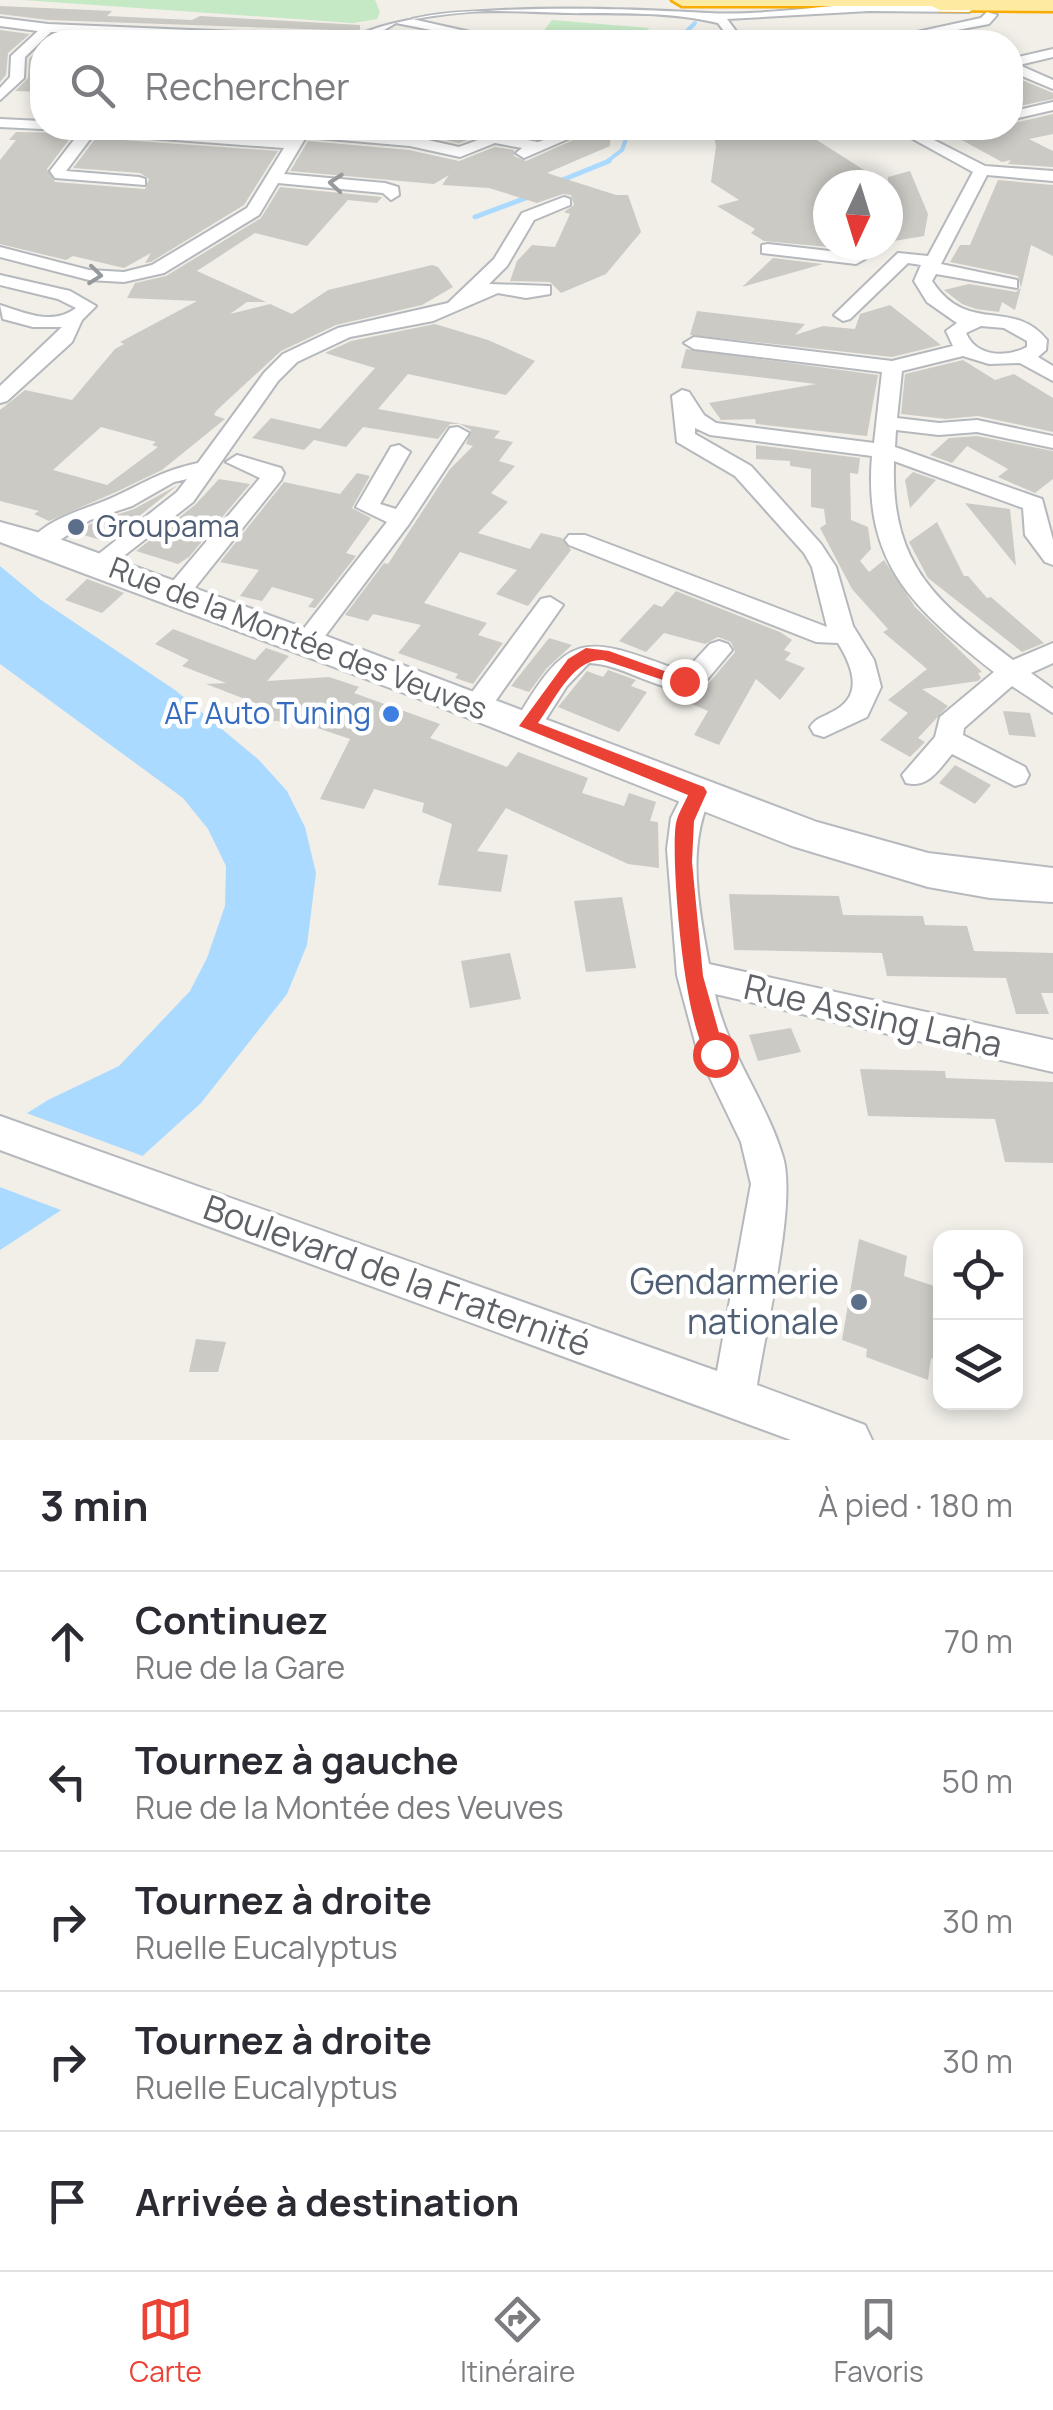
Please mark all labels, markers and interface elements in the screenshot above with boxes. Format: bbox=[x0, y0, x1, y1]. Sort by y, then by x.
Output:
search box bbox=[30, 30, 1023, 140]
icon: search bbox=[65, 58, 120, 113]
text: Rechercher bbox=[145, 59, 350, 111]
north arrow bbox=[813, 170, 903, 260]
one-way arrow bbox=[327, 173, 343, 195]
one-way arrow bbox=[87, 264, 103, 285]
place label: Groupama bbox=[96, 505, 240, 546]
marker: Groupama bbox=[65, 516, 87, 538]
street label: Rue de la Montée des Veuves bbox=[104, 546, 493, 729]
route end bbox=[662, 659, 708, 705]
place label: AF Auto Tuning bbox=[164, 692, 371, 733]
marker: AF Auto Tuning bbox=[380, 703, 402, 725]
street label: Rue Assing Laha bbox=[739, 962, 1007, 1068]
route start bbox=[693, 1032, 739, 1078]
street label: Boulevard de la Fraternité bbox=[197, 1183, 598, 1368]
map controls bbox=[933, 1230, 1023, 1410]
button: locate bbox=[933, 1230, 1023, 1320]
place label: Gendarmerie nationale bbox=[630, 1257, 839, 1345]
marker: Gendarmerie nationale bbox=[848, 1291, 870, 1313]
button: layers bbox=[933, 1320, 1023, 1410]
text: 3 min bbox=[40, 1476, 149, 1534]
text: À pied · 180 m bbox=[818, 1483, 1013, 1527]
text: Continuez bbox=[135, 1593, 328, 1645]
icon: ahead bbox=[40, 1614, 95, 1669]
text: 70 m bbox=[944, 1619, 1013, 1663]
text: Rue de la Gare bbox=[135, 1645, 345, 1689]
text: Tournez à gauche bbox=[135, 1733, 459, 1785]
icon: left bbox=[40, 1754, 95, 1809]
text: 50 m bbox=[941, 1759, 1013, 1803]
text: Rue de la Montée des Veuves bbox=[135, 1785, 564, 1829]
text: Tournez à droite bbox=[135, 1873, 432, 1925]
icon: right bbox=[40, 1894, 95, 1949]
text: 30 m bbox=[942, 1899, 1013, 1943]
text: Ruelle Eucalyptus bbox=[135, 1925, 398, 1969]
text: Tournez à droite bbox=[135, 2013, 432, 2065]
icon: right bbox=[40, 2034, 95, 2089]
text: 30 m bbox=[942, 2039, 1013, 2083]
text: Ruelle Eucalyptus bbox=[135, 2065, 398, 2109]
icon: arrive bbox=[40, 2174, 95, 2229]
text: Arrivée à destination bbox=[135, 2175, 519, 2227]
tab: Carte bbox=[129, 2292, 202, 2390]
tab: Itinéraire bbox=[460, 2292, 575, 2390]
tab: Favoris bbox=[834, 2292, 924, 2390]

